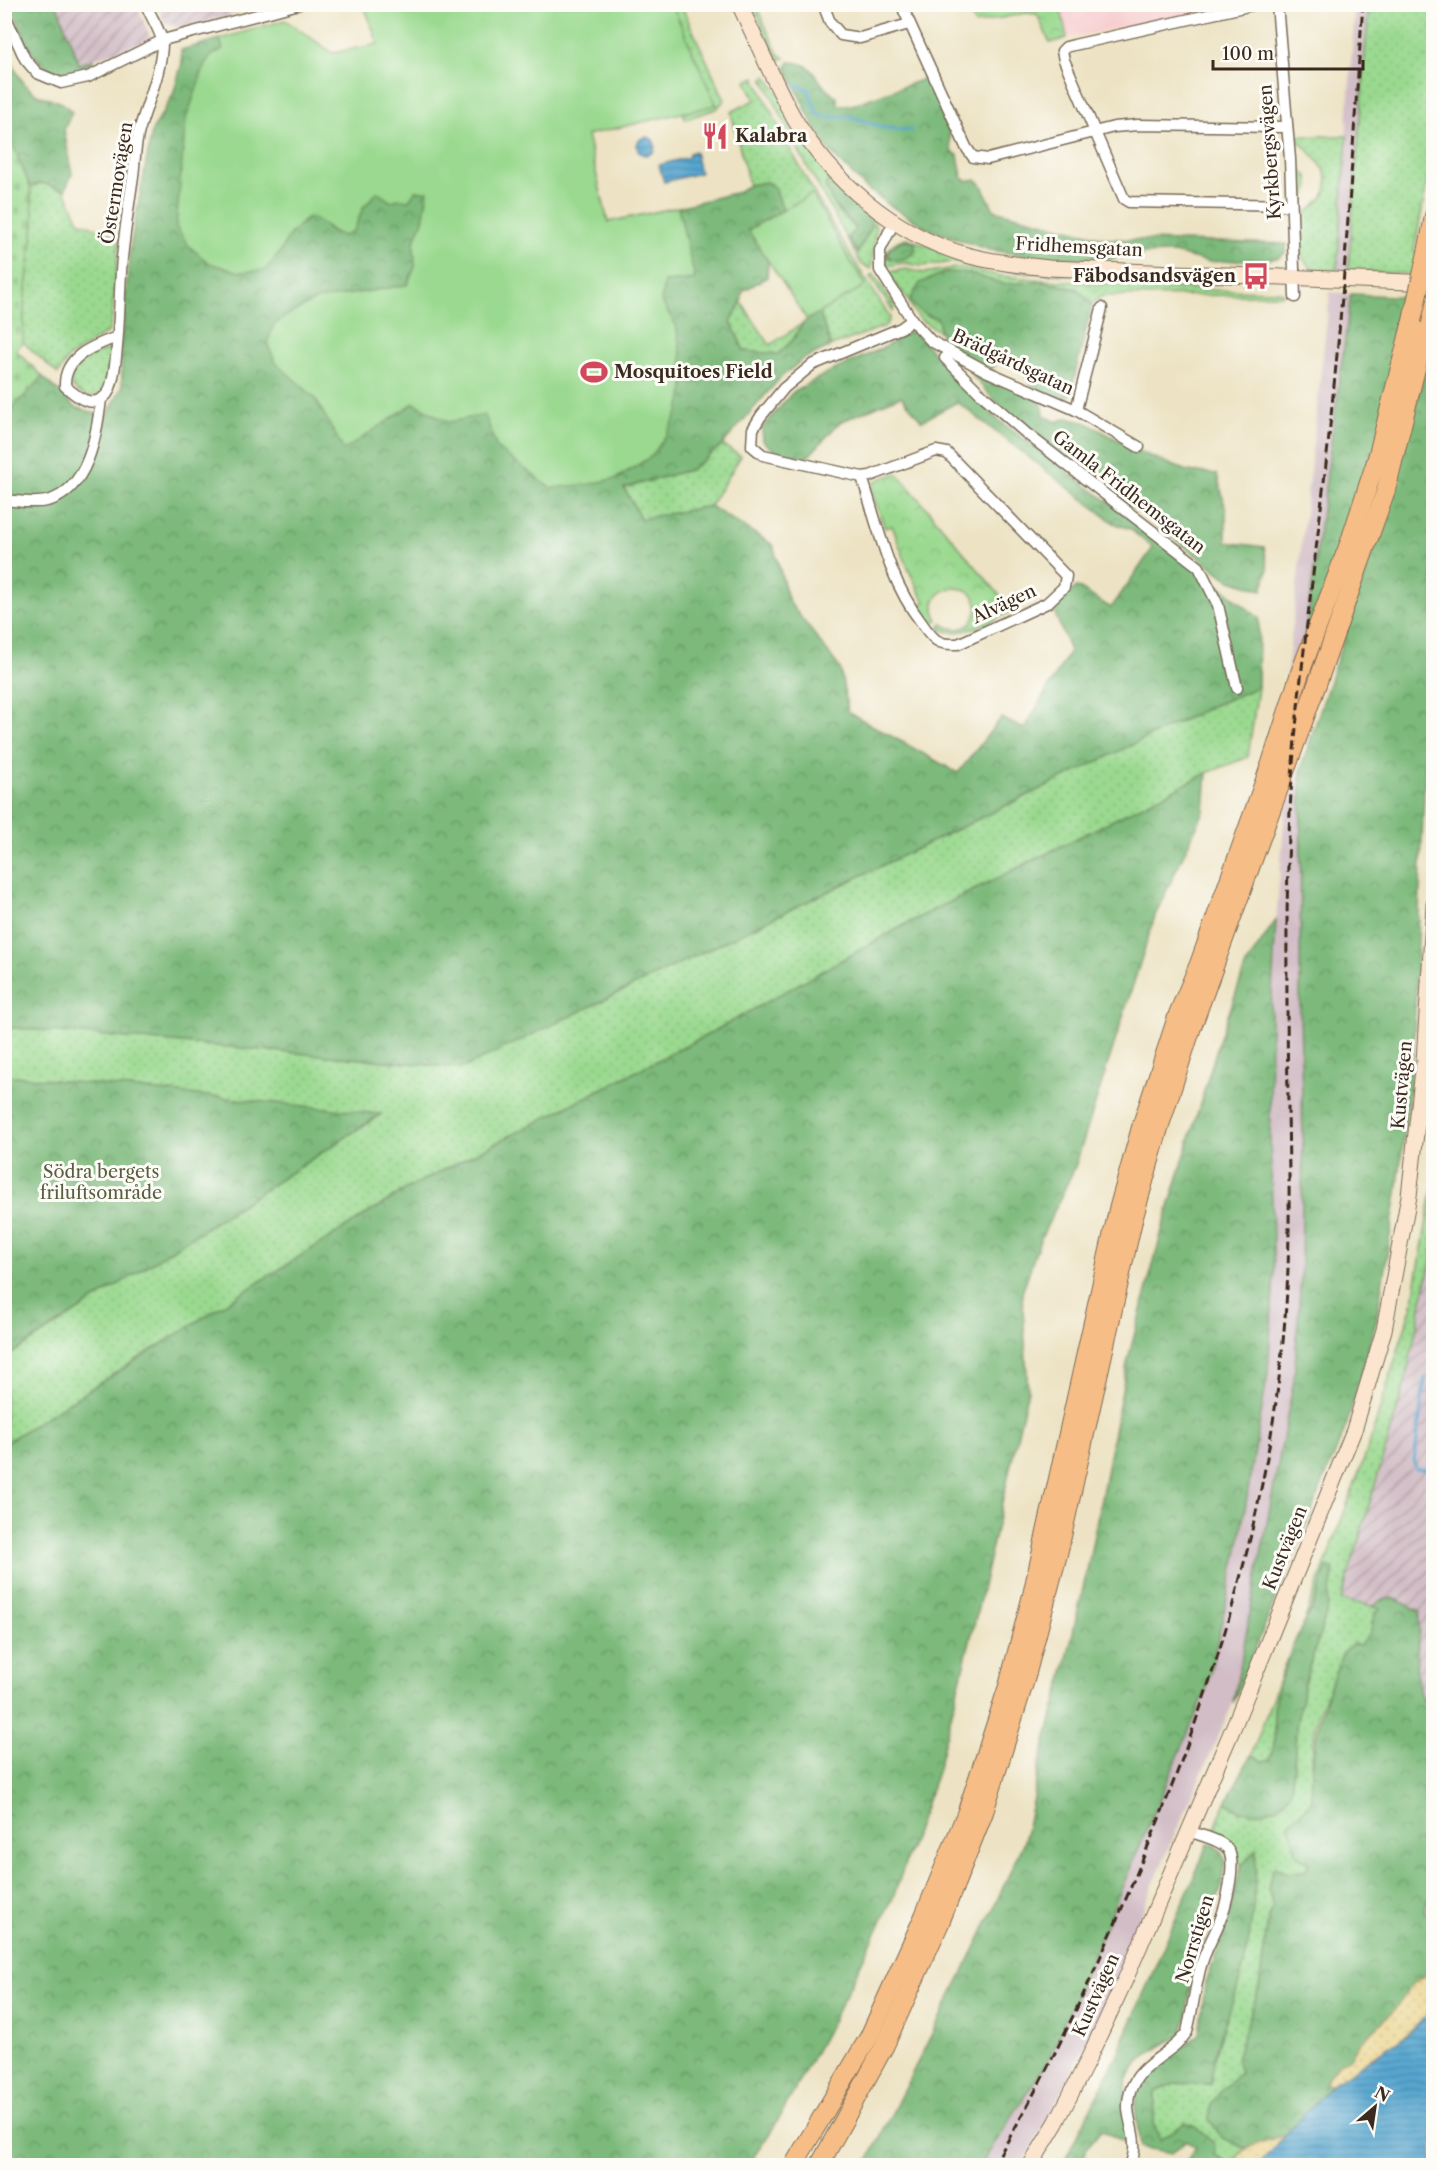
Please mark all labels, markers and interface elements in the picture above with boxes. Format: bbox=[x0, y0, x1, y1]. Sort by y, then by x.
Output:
scale bar bbox=[1213, 33, 1363, 71]
text: 100 m bbox=[1222, 43, 1274, 65]
street label: Kyrkbergsvägen bbox=[1254, 84, 1286, 220]
street label: Östermovägen bbox=[95, 120, 138, 246]
restaurant icon: Kalabra bbox=[700, 121, 730, 151]
place label: Kalabra bbox=[735, 125, 808, 147]
street label: Fridhemsgatan bbox=[1015, 233, 1143, 261]
bus stop icon: Fäbodsandsvägen bbox=[1241, 261, 1271, 291]
place label: Fäbodsandsvägen bbox=[1073, 265, 1237, 287]
street label: Brädgårdsgatan bbox=[949, 324, 1077, 400]
sports icon: Mosquitoes Field bbox=[579, 357, 609, 387]
place label: Mosquitoes Field bbox=[614, 361, 773, 383]
street label: Gamla Fridhemsgatan bbox=[1048, 426, 1210, 558]
street label: Alvägen bbox=[968, 580, 1039, 629]
street label: Kustvägen bbox=[1387, 1040, 1417, 1130]
park label: Södra bergets friluftsområde bbox=[40, 1161, 162, 1204]
street label: Kustvägen bbox=[1258, 1503, 1312, 1593]
street label: Norrstigen bbox=[1171, 1892, 1219, 1986]
street label: Kustvägen bbox=[1068, 1950, 1124, 2040]
north arrow bbox=[1345, 2077, 1405, 2137]
text: N bbox=[1371, 2082, 1393, 2106]

